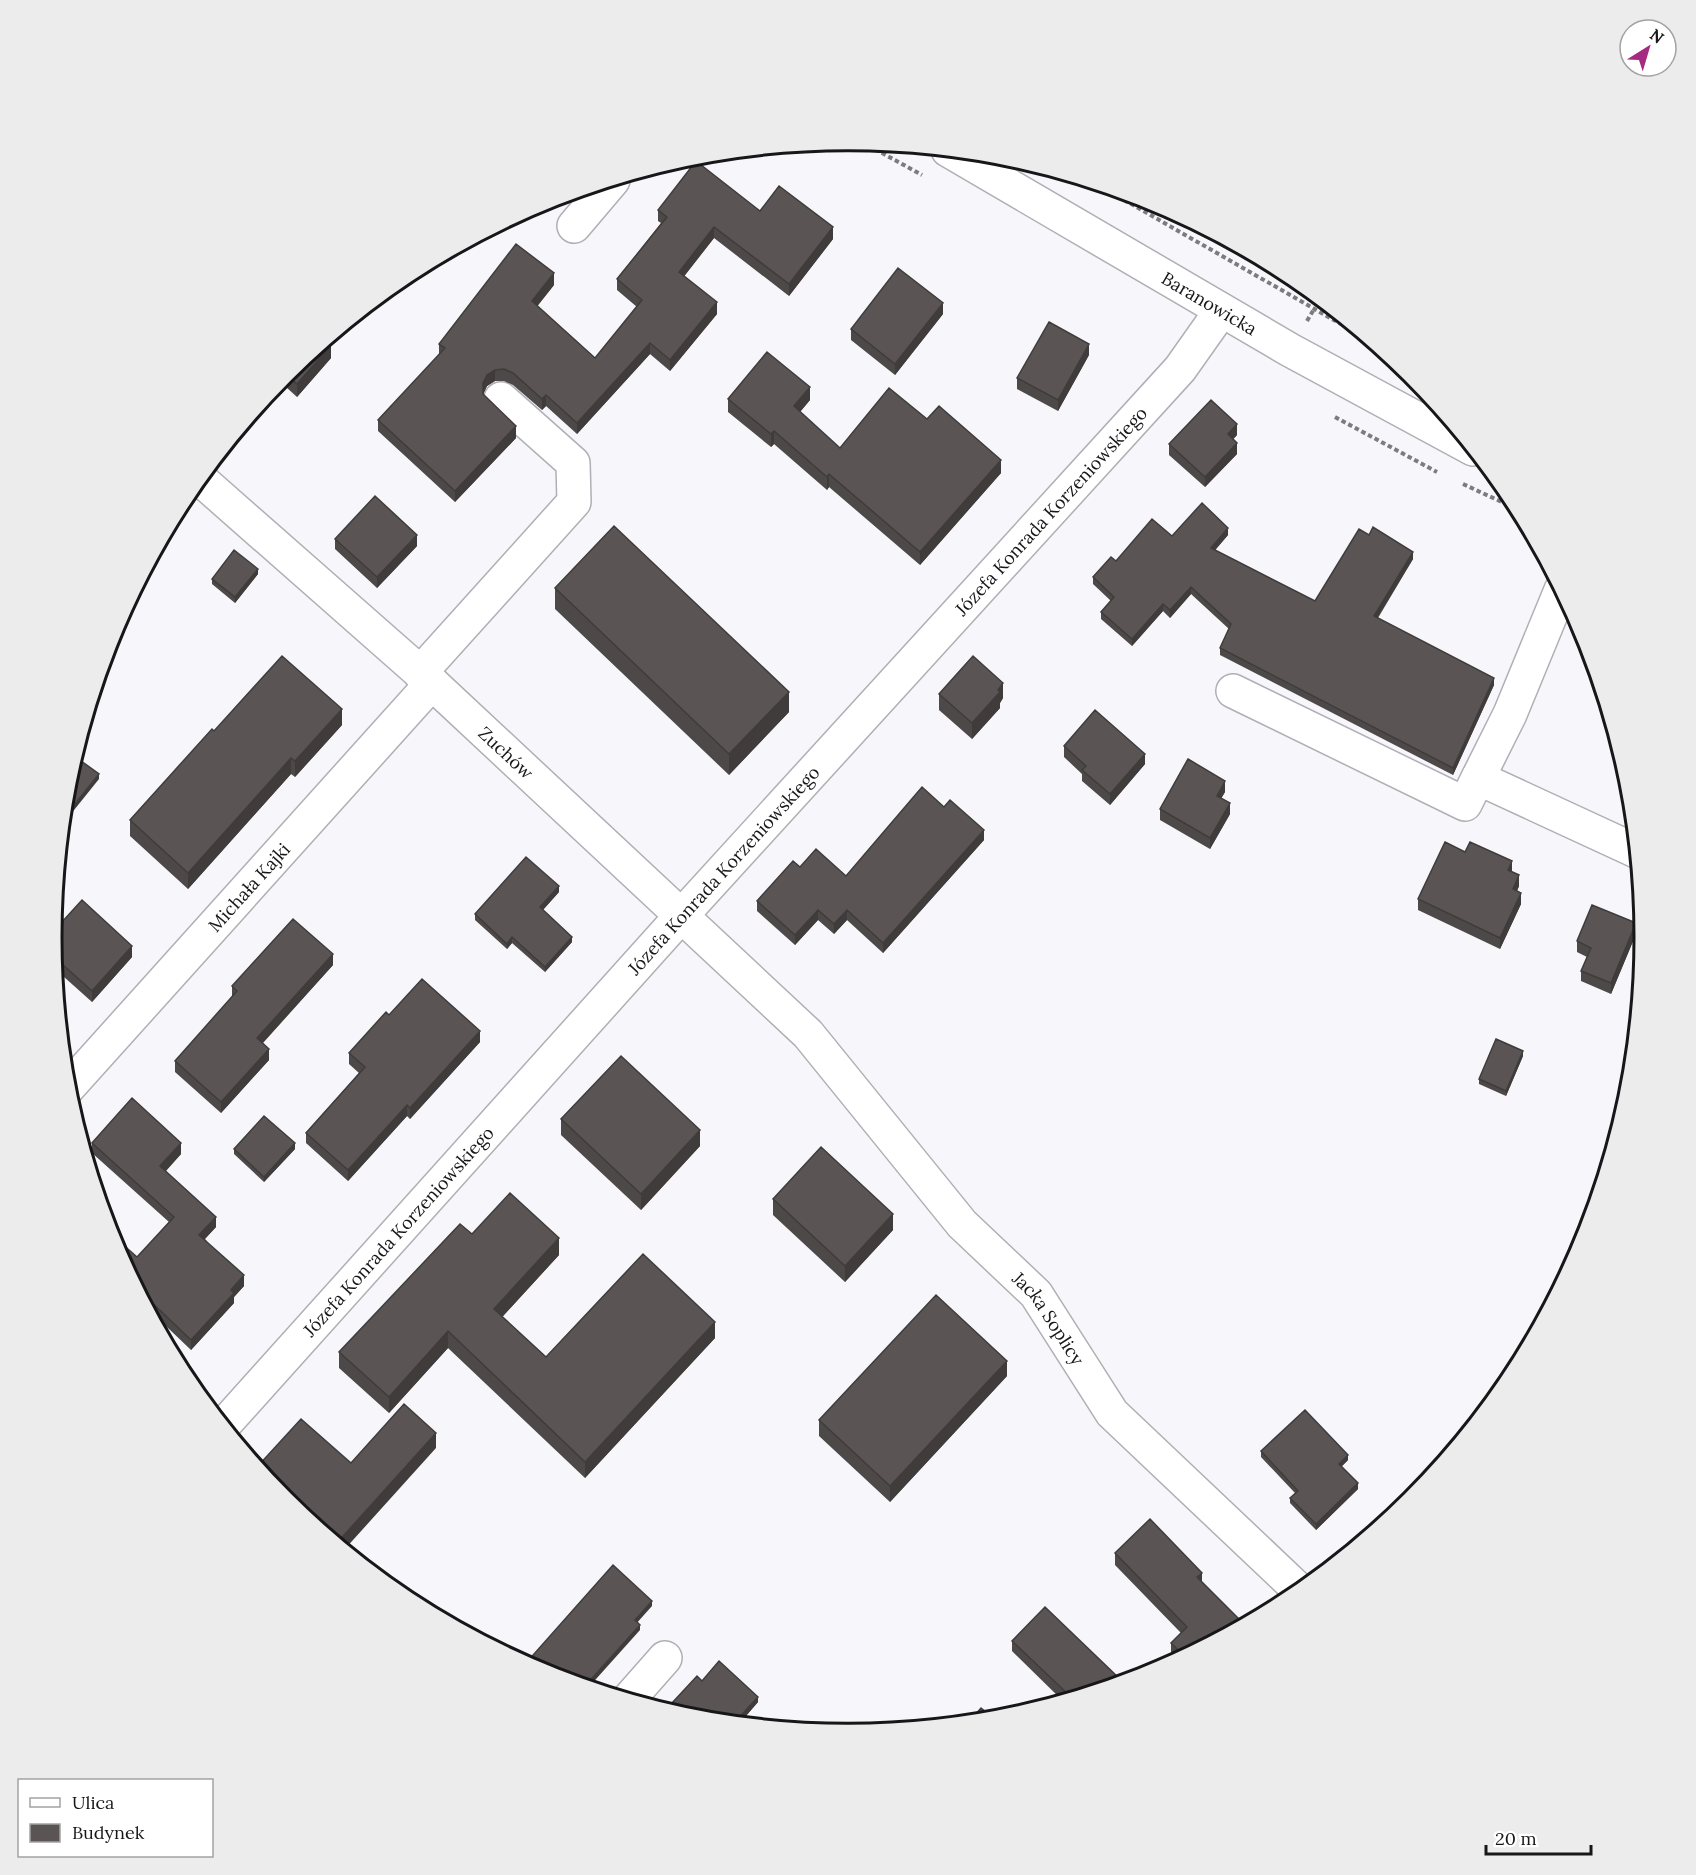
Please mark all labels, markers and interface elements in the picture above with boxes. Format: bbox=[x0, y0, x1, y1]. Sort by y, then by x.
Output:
north arrow bbox=[1618, 18, 1678, 78]
text: N bbox=[1646, 24, 1668, 48]
street label: Baranowicka bbox=[1158, 266, 1261, 340]
street label: Józefa Konrada Korzeniowskiego bbox=[949, 402, 1152, 621]
street label: Zuchów bbox=[474, 721, 539, 784]
street label: Józefa Konrada Korzeniowskiego bbox=[622, 761, 824, 980]
street label: Michała Kajki bbox=[203, 838, 294, 936]
street label: Józefa Konrada Korzeniowskiego bbox=[297, 1121, 498, 1342]
street label: Jacka Soplicy bbox=[1007, 1266, 1090, 1369]
legend bbox=[18, 1779, 213, 1857]
text: Ulica bbox=[72, 1791, 114, 1814]
scale bar bbox=[1486, 1818, 1591, 1856]
text: Budynek bbox=[72, 1821, 145, 1844]
text: 20 m bbox=[1495, 1827, 1537, 1850]

